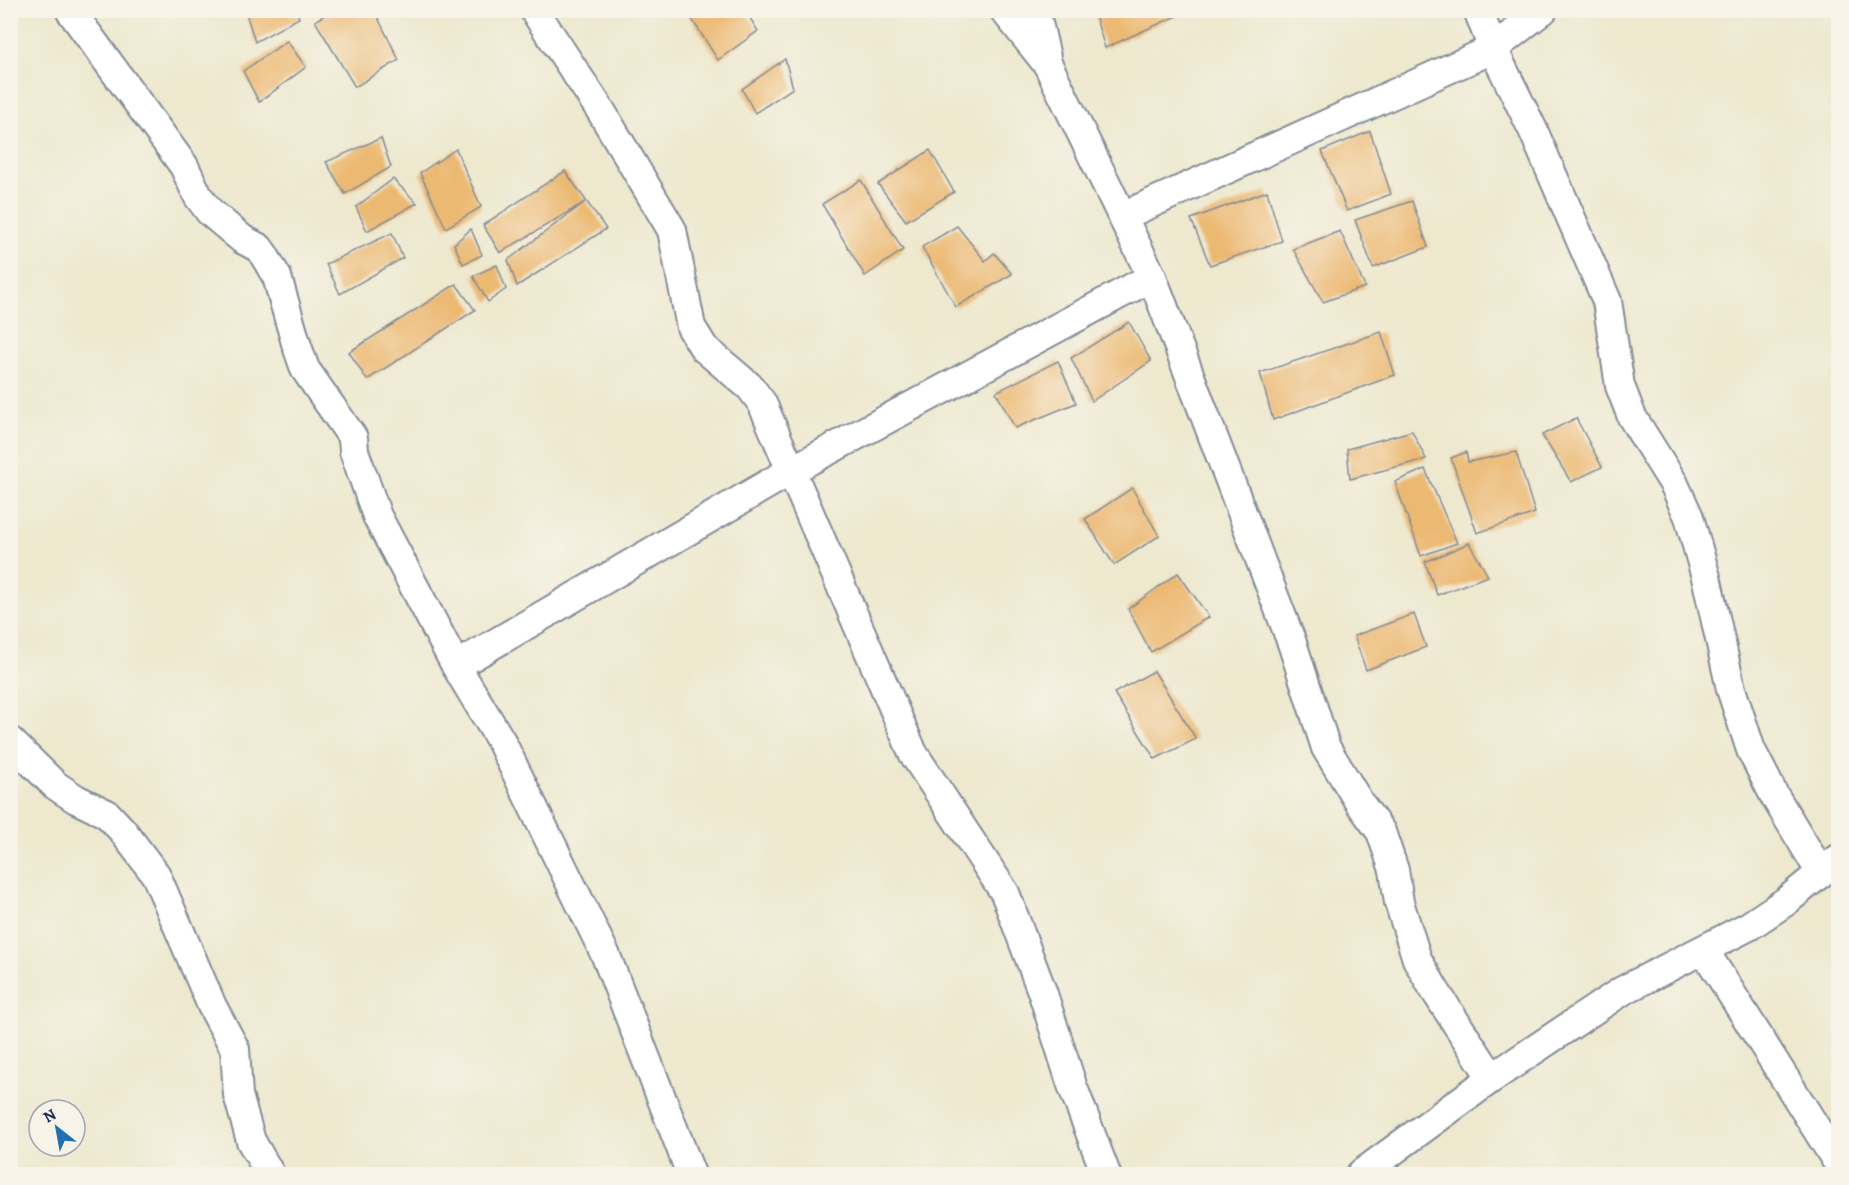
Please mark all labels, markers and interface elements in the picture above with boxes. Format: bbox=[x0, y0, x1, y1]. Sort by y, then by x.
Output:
north arrow bbox=[27, 1098, 87, 1158]
text: N bbox=[39, 1103, 61, 1128]

